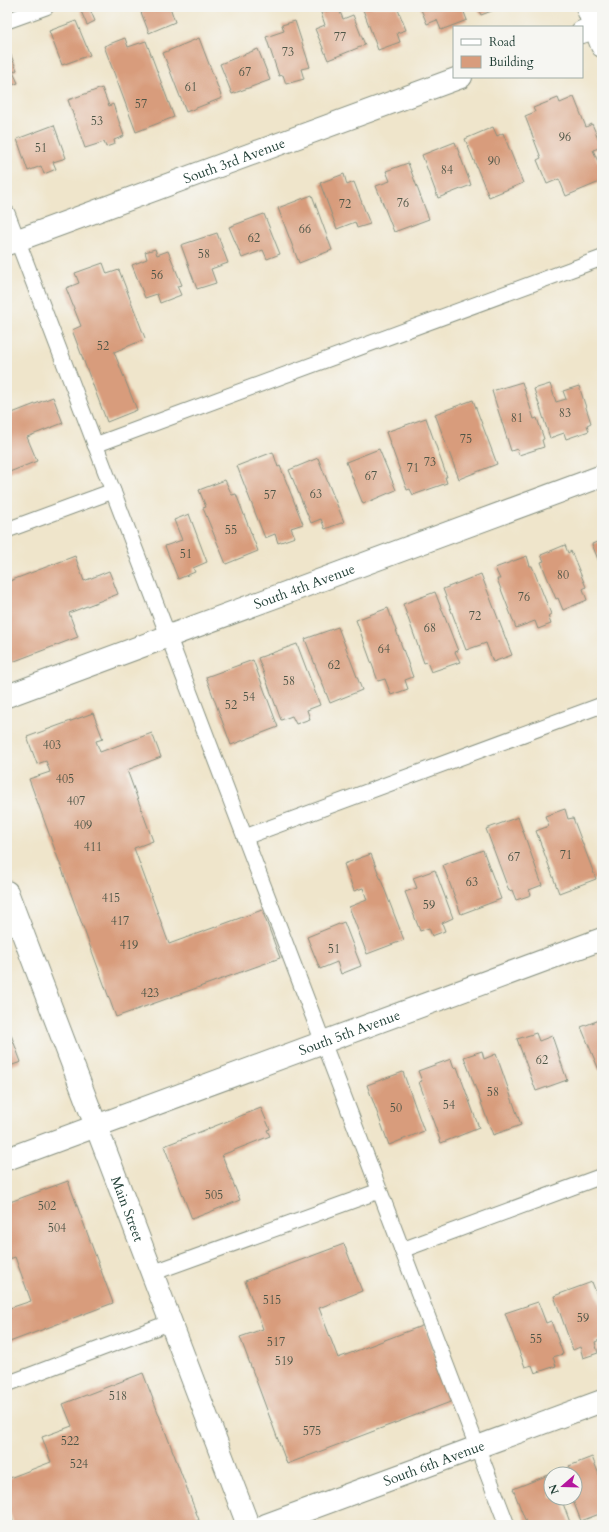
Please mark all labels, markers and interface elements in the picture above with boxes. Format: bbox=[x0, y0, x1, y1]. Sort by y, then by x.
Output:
legend bbox=[453, 26, 583, 78]
house number: 77 bbox=[334, 29, 346, 45]
text: Road bbox=[489, 34, 516, 50]
house number: 73 bbox=[282, 44, 294, 60]
text: Building bbox=[489, 54, 534, 70]
house number: 67 bbox=[239, 64, 251, 80]
house number: 61 bbox=[185, 79, 197, 95]
house number: 57 bbox=[135, 96, 147, 112]
house number: 53 bbox=[91, 113, 103, 129]
house number: 96 bbox=[559, 129, 571, 145]
street label: South 3rd Avenue bbox=[181, 133, 288, 188]
house number: 51 bbox=[35, 140, 47, 156]
house number: 90 bbox=[488, 153, 500, 169]
house number: 84 bbox=[441, 162, 453, 178]
house number: 76 bbox=[397, 195, 409, 211]
house number: 72 bbox=[339, 196, 351, 212]
house number: 66 bbox=[299, 221, 311, 237]
house number: 62 bbox=[248, 230, 260, 246]
house number: 58 bbox=[198, 246, 210, 262]
house number: 56 bbox=[151, 267, 163, 283]
house number: 52 bbox=[97, 338, 109, 354]
house number: 83 bbox=[559, 405, 571, 421]
house number: 81 bbox=[511, 410, 523, 426]
house number: 75 bbox=[460, 431, 472, 447]
house number: 73 bbox=[424, 454, 436, 470]
house number: 71 bbox=[407, 460, 419, 476]
house number: 67 bbox=[365, 468, 377, 484]
house number: 63 bbox=[310, 486, 322, 502]
house number: 57 bbox=[264, 487, 276, 503]
house number: 55 bbox=[225, 522, 237, 538]
house number: 51 bbox=[180, 546, 192, 562]
street label: South 4th Avenue bbox=[251, 559, 358, 613]
house number: 80 bbox=[557, 567, 569, 583]
house number: 76 bbox=[518, 589, 530, 605]
house number: 72 bbox=[469, 608, 481, 624]
house number: 68 bbox=[424, 620, 436, 636]
house number: 64 bbox=[378, 641, 390, 657]
house number: 62 bbox=[328, 657, 340, 673]
house number: 58 bbox=[283, 673, 295, 689]
house number: 54 bbox=[243, 689, 255, 705]
house number: 52 bbox=[225, 697, 237, 713]
house number: 403 bbox=[43, 737, 61, 753]
house number: 405 bbox=[56, 771, 74, 787]
house number: 407 bbox=[67, 793, 85, 809]
house number: 409 bbox=[74, 817, 92, 833]
house number: 411 bbox=[84, 839, 102, 855]
house number: 71 bbox=[560, 847, 572, 863]
house number: 67 bbox=[508, 849, 520, 865]
house number: 63 bbox=[466, 874, 478, 890]
house number: 415 bbox=[102, 890, 120, 906]
house number: 59 bbox=[423, 897, 435, 913]
house number: 417 bbox=[111, 913, 129, 929]
house number: 419 bbox=[120, 937, 138, 953]
house number: 51 bbox=[328, 941, 340, 957]
house number: 423 bbox=[141, 985, 159, 1001]
street label: South 5th Avenue bbox=[296, 1005, 403, 1060]
house number: 62 bbox=[536, 1052, 548, 1068]
house number: 58 bbox=[487, 1084, 499, 1100]
house number: 54 bbox=[443, 1097, 455, 1113]
house number: 50 bbox=[390, 1100, 402, 1116]
street label: Main Street bbox=[107, 1173, 149, 1245]
house number: 505 bbox=[205, 1187, 223, 1203]
house number: 502 bbox=[38, 1198, 56, 1214]
house number: 504 bbox=[48, 1220, 66, 1236]
house number: 515 bbox=[263, 1292, 281, 1308]
house number: 59 bbox=[577, 1310, 589, 1326]
house number: 55 bbox=[530, 1331, 542, 1347]
house number: 517 bbox=[267, 1334, 285, 1350]
house number: 519 bbox=[275, 1353, 293, 1369]
house number: 518 bbox=[109, 1388, 127, 1404]
house number: 575 bbox=[303, 1423, 321, 1439]
house number: 522 bbox=[61, 1433, 79, 1449]
street label: South 6th Avenue bbox=[381, 1436, 487, 1490]
house number: 524 bbox=[70, 1456, 88, 1472]
north arrow bbox=[543, 1466, 583, 1506]
text: N bbox=[545, 1482, 563, 1496]

